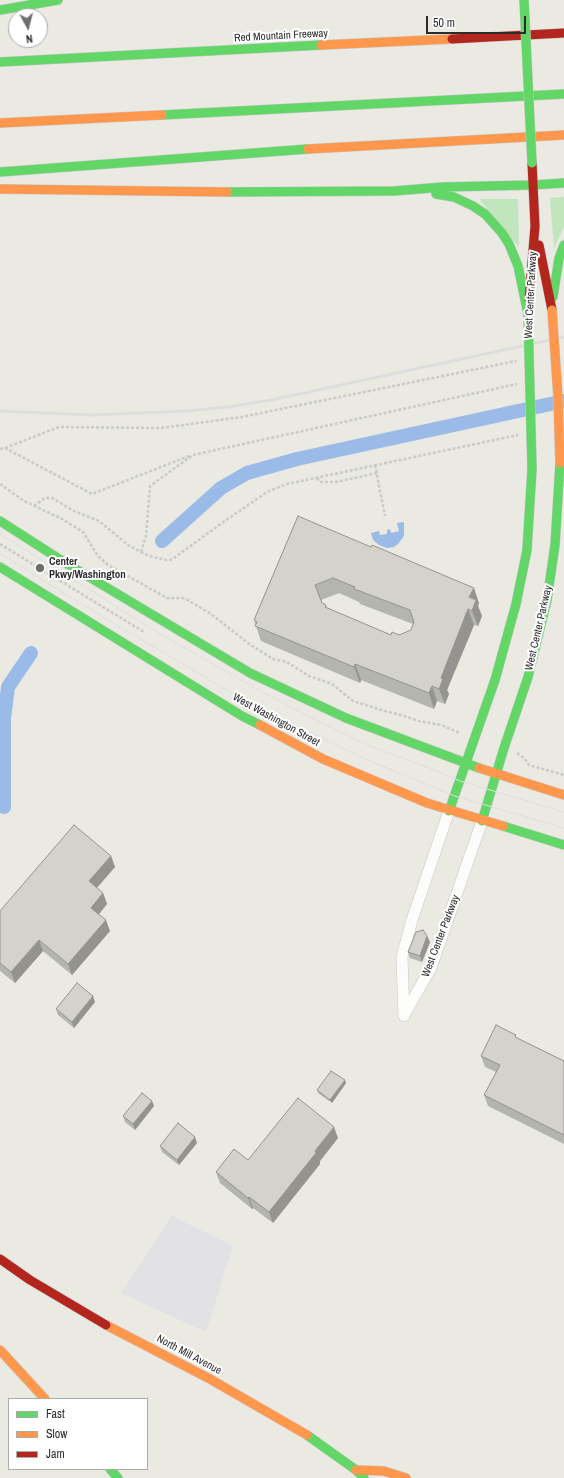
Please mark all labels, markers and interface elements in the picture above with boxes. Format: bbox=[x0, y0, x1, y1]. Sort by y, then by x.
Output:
north arrow bbox=[8, 8, 48, 48]
scale bar bbox=[428, 8, 528, 34]
text: 50 m bbox=[433, 15, 455, 31]
street label: Red Mountain Freeway bbox=[234, 27, 328, 45]
text: N bbox=[25, 32, 33, 46]
street label: West Center Parkway bbox=[522, 251, 540, 339]
place label: Center Pkwy/Washington bbox=[49, 555, 126, 581]
marker: Center Pkwy/Washington bbox=[34, 562, 46, 574]
street label: West Center Parkway bbox=[523, 584, 555, 672]
street label: West Washington Street bbox=[230, 691, 322, 749]
street label: West Center Parkway bbox=[419, 893, 463, 979]
street label: North Mill Avenue bbox=[154, 1332, 224, 1378]
legend bbox=[8, 1398, 148, 1470]
text: Fast bbox=[46, 1406, 65, 1422]
text: Slow bbox=[46, 1426, 67, 1442]
text: Jam bbox=[46, 1446, 65, 1462]

